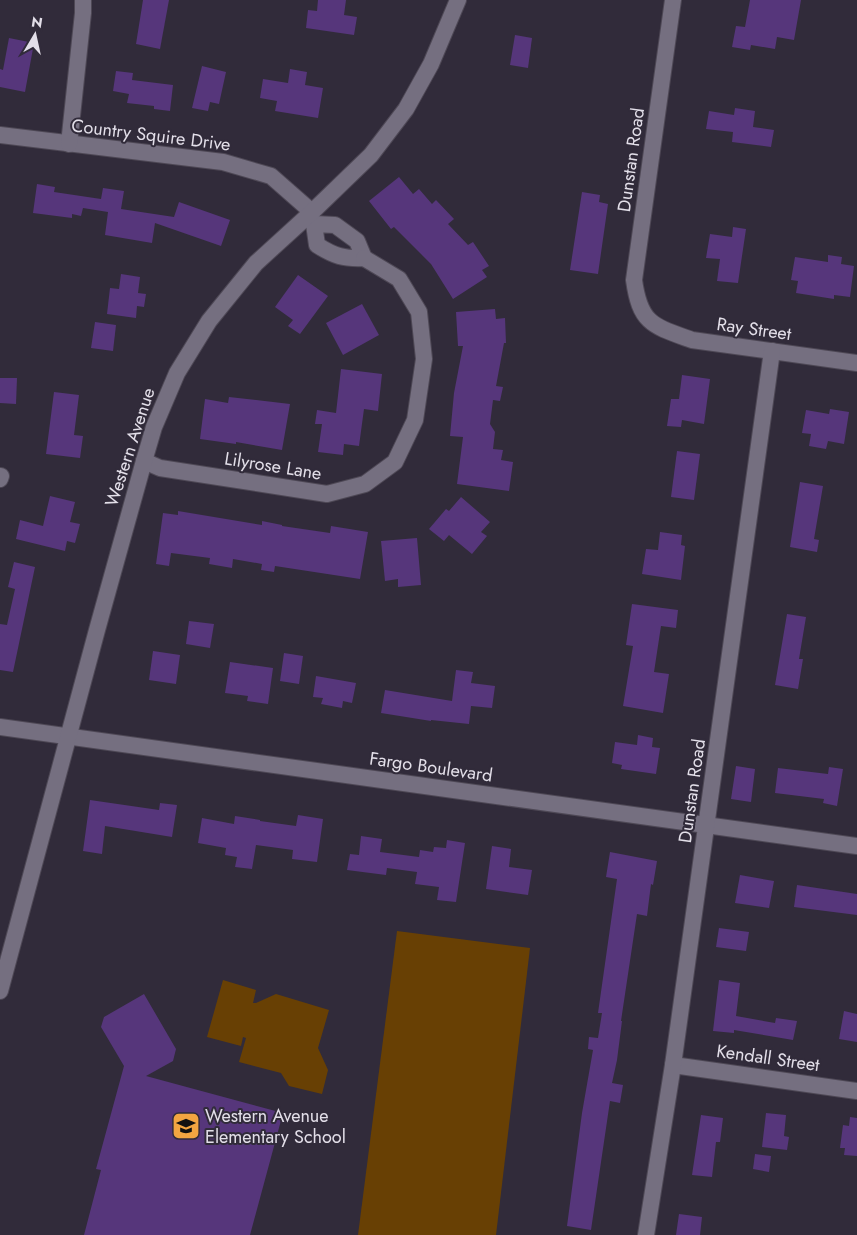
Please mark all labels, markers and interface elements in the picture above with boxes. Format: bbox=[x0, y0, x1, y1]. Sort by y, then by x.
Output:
north arrow bbox=[10, 10, 60, 60]
text: N bbox=[30, 11, 44, 33]
street label: Dunstan Road bbox=[611, 106, 651, 214]
street label: Country Squire Drive bbox=[70, 112, 232, 158]
street label: Ray Street bbox=[715, 311, 794, 347]
street label: Western Avenue bbox=[99, 384, 161, 510]
street label: Lilyrose Lane bbox=[223, 445, 323, 487]
street label: Dunstan Road bbox=[672, 737, 712, 845]
street label: Fargo Boulevard bbox=[368, 745, 494, 789]
street label: Kendall Street bbox=[715, 1038, 822, 1078]
place label: Western Avenue Elementary School bbox=[205, 1103, 346, 1150]
school or university icon: Western Avenue Elementary School bbox=[171, 1111, 201, 1141]

